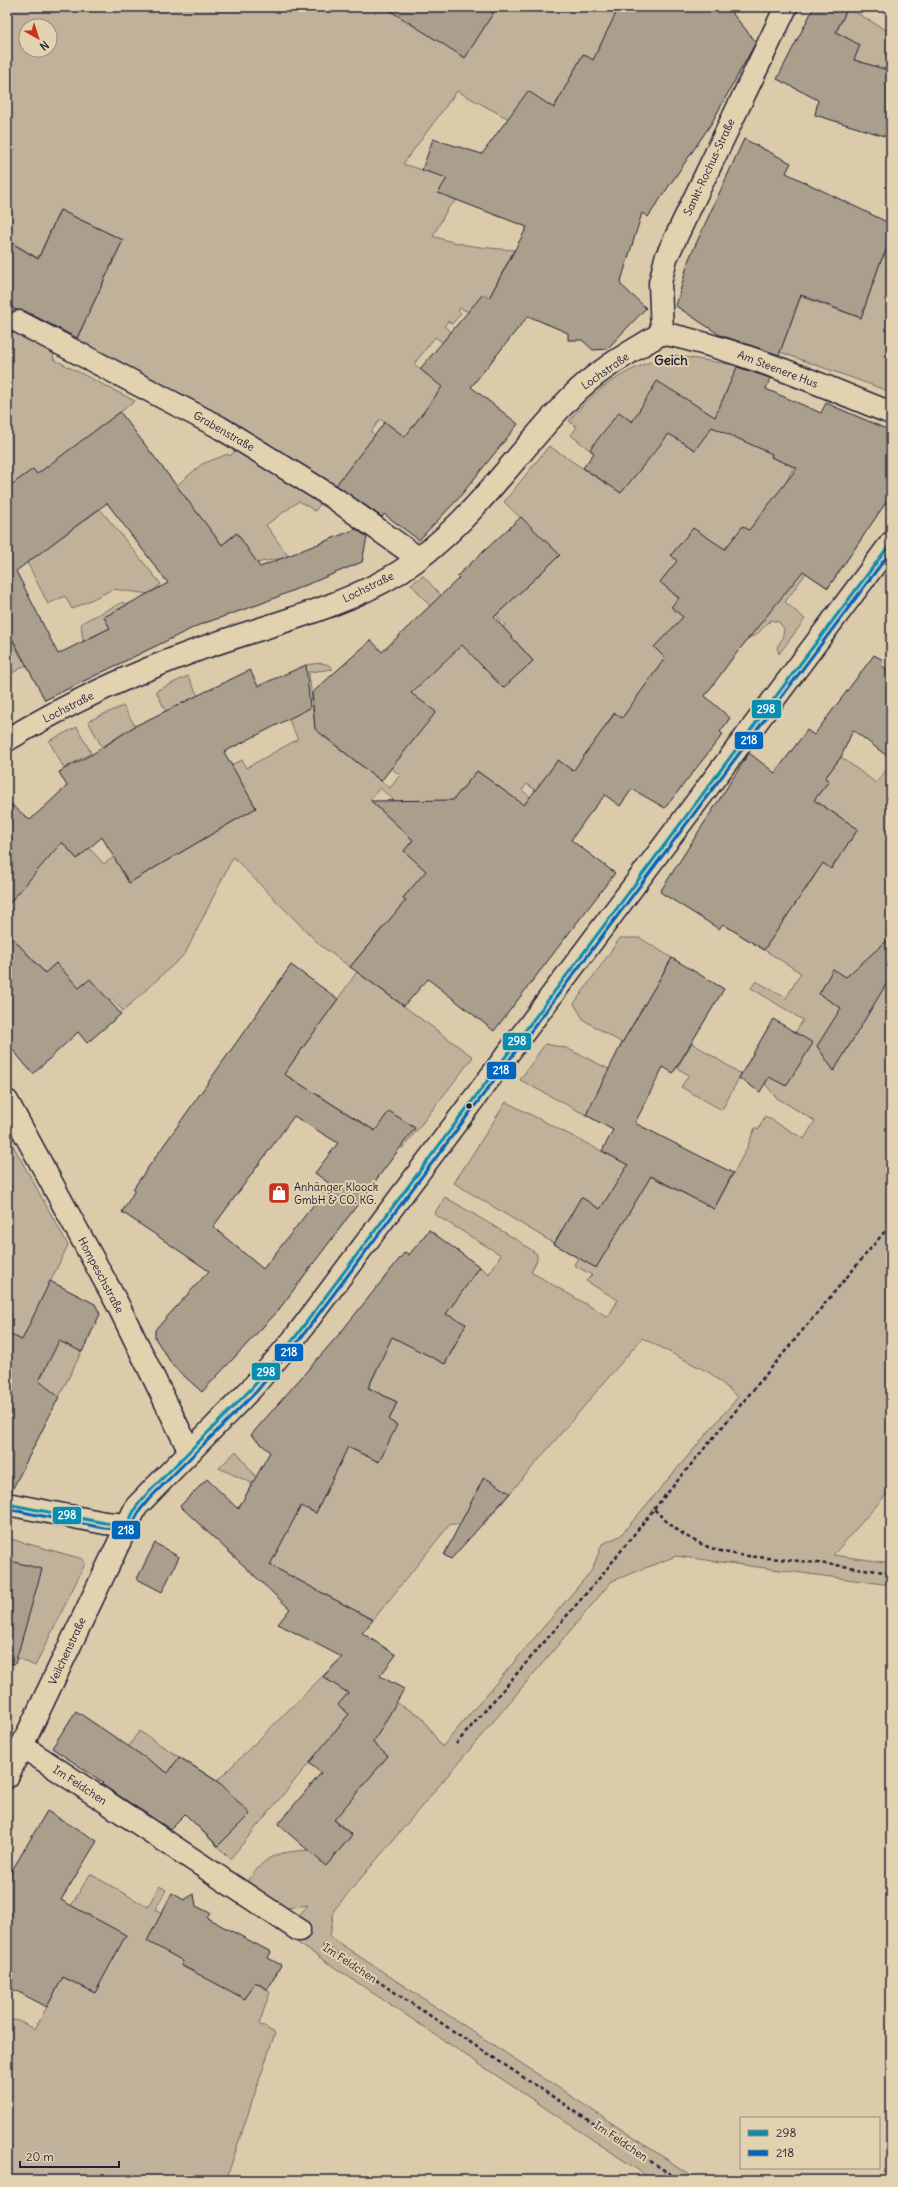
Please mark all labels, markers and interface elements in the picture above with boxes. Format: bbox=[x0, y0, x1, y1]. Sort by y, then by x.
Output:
north arrow bbox=[18, 18, 58, 58]
text: N bbox=[37, 38, 52, 54]
street label: Sankt-Rochus-Straße bbox=[680, 116, 738, 218]
street label: Am Steenere Hus bbox=[736, 347, 820, 391]
street label: Lochstraße bbox=[578, 349, 632, 393]
district label: Geich bbox=[654, 352, 688, 369]
street label: Grabenstraße bbox=[191, 408, 257, 454]
street label: Lochstraße bbox=[340, 569, 396, 605]
street label: Lochstraße bbox=[40, 688, 96, 726]
line badge: 298 bbox=[751, 699, 782, 719]
text: 298 bbox=[757, 702, 775, 716]
line badge: 218 bbox=[734, 731, 764, 750]
text: 218 bbox=[741, 733, 757, 747]
line badge: 298 bbox=[502, 1032, 532, 1051]
text: 298 bbox=[508, 1034, 526, 1048]
line badge: 218 bbox=[486, 1061, 517, 1080]
text: 218 bbox=[493, 1063, 509, 1077]
unlabelled marker bbox=[464, 1101, 474, 1111]
shop icon: Anhänger Kloock GmbH & CO. KG. bbox=[266, 1180, 292, 1206]
place label: Anhänger Kloock GmbH & CO. KG. bbox=[294, 1180, 379, 1207]
street label: Hompeschstraße bbox=[75, 1235, 127, 1315]
line badge: 218 bbox=[274, 1343, 304, 1362]
text: 218 bbox=[281, 1345, 297, 1359]
line badge: 298 bbox=[251, 1362, 281, 1381]
text: 298 bbox=[257, 1365, 275, 1379]
line badge: 298 bbox=[52, 1506, 82, 1525]
text: 298 bbox=[58, 1508, 76, 1522]
line badge: 218 bbox=[111, 1520, 141, 1540]
text: 218 bbox=[118, 1523, 134, 1537]
street label: Veilchenstraße bbox=[45, 1615, 89, 1687]
street label: Im Feldchen bbox=[50, 1762, 110, 1808]
street label: Im Feldchen bbox=[320, 1940, 380, 1986]
legend bbox=[740, 2117, 880, 2169]
street label: Im Feldchen bbox=[592, 2118, 650, 2164]
text: 298 bbox=[776, 2125, 796, 2140]
scale bar bbox=[20, 2143, 119, 2169]
text: 218 bbox=[776, 2145, 794, 2160]
text: 20 m bbox=[26, 2149, 54, 2164]

